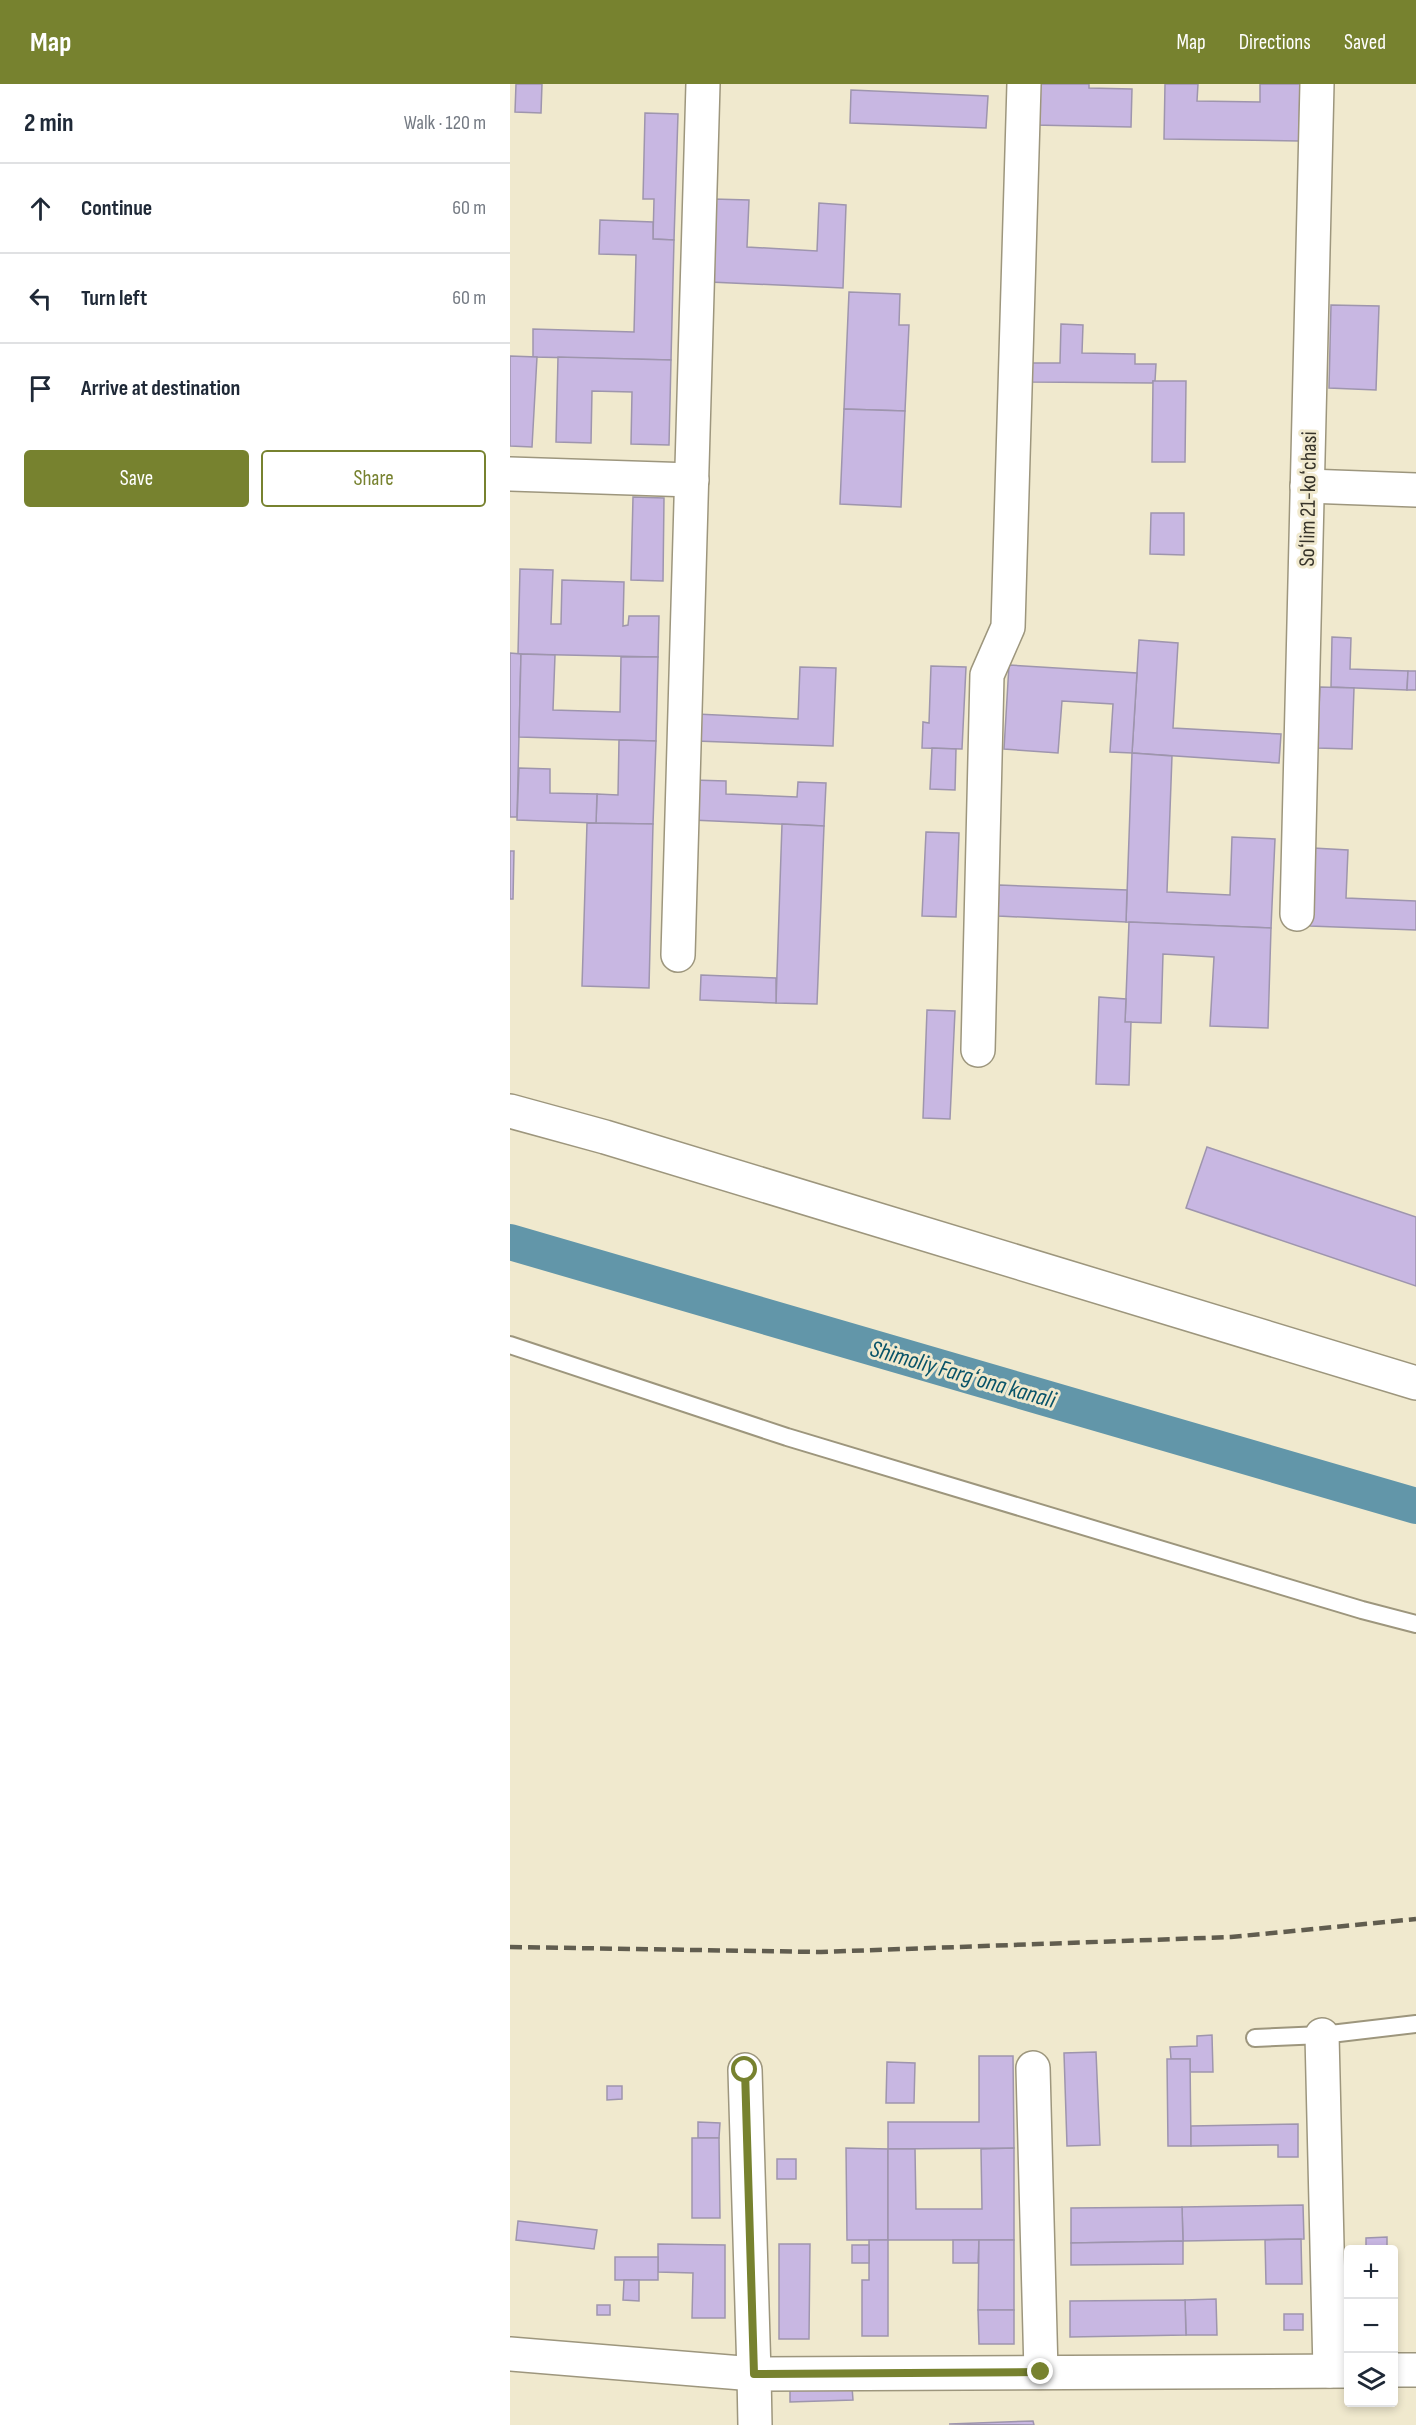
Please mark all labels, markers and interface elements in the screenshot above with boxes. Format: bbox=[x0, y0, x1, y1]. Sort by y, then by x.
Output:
text: Map bbox=[30, 26, 71, 59]
text: Map bbox=[1176, 30, 1206, 55]
text: Directions bbox=[1239, 30, 1311, 55]
text: Saved bbox=[1344, 30, 1386, 55]
text: 2 min bbox=[24, 108, 74, 139]
text: Walk · 120 m bbox=[404, 111, 486, 135]
icon: ahead bbox=[24, 192, 57, 225]
text: Continue bbox=[81, 195, 152, 222]
text: 60 m bbox=[452, 196, 486, 220]
icon: left bbox=[24, 282, 57, 315]
text: Turn left bbox=[81, 285, 147, 312]
text: 60 m bbox=[452, 286, 486, 310]
icon: arrive bbox=[24, 372, 57, 405]
text: Arrive at destination bbox=[81, 375, 240, 402]
street label: Soʻlim 21-koʻchasi bbox=[1294, 431, 1323, 567]
button: Save bbox=[24, 450, 249, 507]
button: Share bbox=[261, 450, 486, 507]
water label: Shimoliy Fargʻona kanali bbox=[867, 1334, 1060, 1415]
route start bbox=[731, 2056, 757, 2082]
map controls bbox=[1344, 2245, 1398, 2407]
button: + bbox=[1344, 2245, 1398, 2299]
button: − bbox=[1344, 2299, 1398, 2353]
button: layers bbox=[1344, 2353, 1398, 2407]
route end bbox=[1027, 2358, 1053, 2384]

